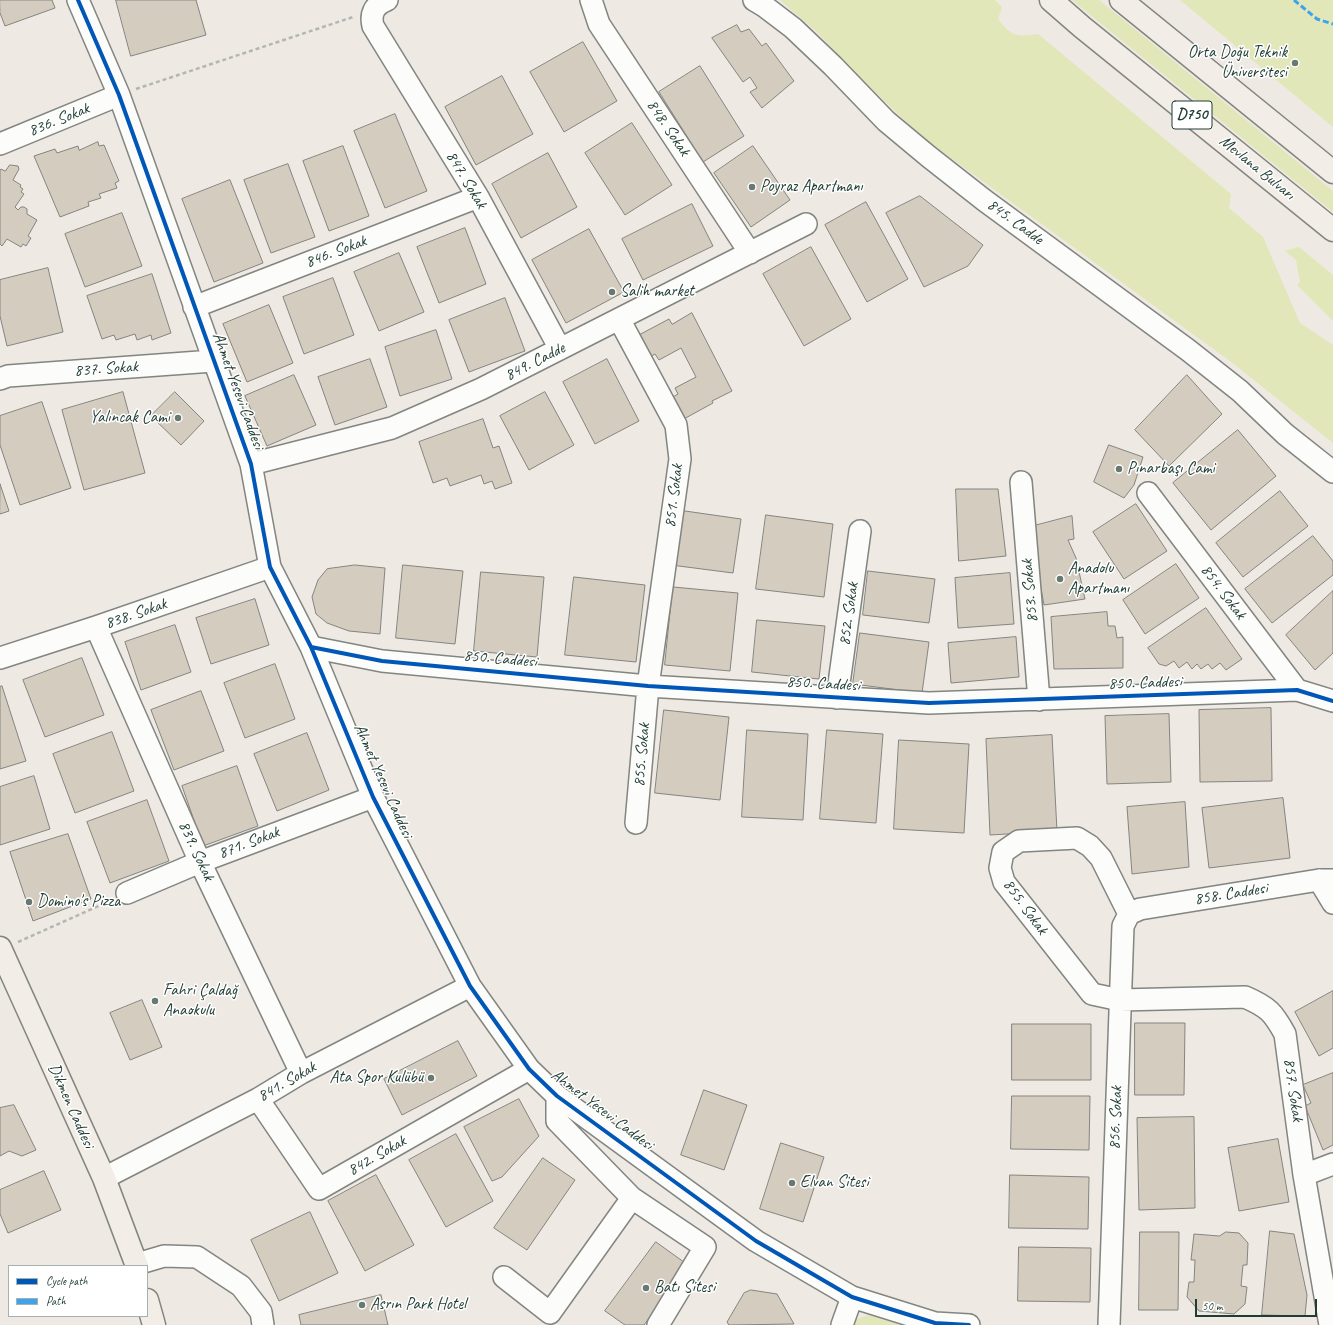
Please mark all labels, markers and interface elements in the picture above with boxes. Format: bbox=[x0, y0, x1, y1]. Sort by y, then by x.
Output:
place label: Orta Doğu Teknik Üniversitesi bbox=[1188, 43, 1287, 83]
marker: Orta Doğu Teknik Üniversitesi bbox=[1290, 58, 1300, 68]
street label: 848. Sokak bbox=[642, 96, 694, 160]
street label: 836. Sokak bbox=[26, 99, 92, 141]
road number: D750 bbox=[1172, 101, 1212, 129]
street label: Mevlana Bulvarı bbox=[1215, 131, 1299, 205]
street label: 847. Sokak bbox=[441, 147, 491, 213]
place label: Poyraz Apartmanı bbox=[760, 177, 863, 197]
marker: Poyraz Apartmanı bbox=[747, 182, 757, 192]
street label: 845. Cadde bbox=[983, 195, 1047, 249]
street label: 846. Sokak bbox=[303, 231, 369, 273]
place label: Salih market bbox=[620, 282, 694, 302]
marker: Salih market bbox=[607, 287, 617, 297]
street label: Ahmet Yesevi Caddesi bbox=[207, 330, 269, 452]
street label: 849. Cadde bbox=[502, 338, 568, 386]
street label: 837. Sokak bbox=[73, 357, 139, 381]
place label: Yalıncak Cami bbox=[90, 408, 170, 428]
marker: Yalıncak Cami bbox=[173, 413, 183, 423]
place label: Pınarbaşı Cami bbox=[1127, 459, 1215, 479]
street label: 851. Sokak bbox=[660, 463, 688, 529]
marker: Pınarbaşı Cami bbox=[1114, 464, 1124, 474]
street label: 853. Sokak bbox=[1017, 558, 1043, 624]
place label: Anadolu Apartmanı bbox=[1068, 559, 1129, 599]
street label: 854. Sokak bbox=[1196, 560, 1250, 624]
marker: Anadolu Apartmanı bbox=[1055, 574, 1065, 584]
street label: 852. Sokak bbox=[834, 581, 864, 647]
street label: 838. Sokak bbox=[103, 594, 169, 634]
street label: 850. Caddesi bbox=[462, 646, 538, 672]
street label: 850. Caddesi bbox=[786, 672, 860, 696]
street label: 850. Caddesi bbox=[1108, 672, 1182, 694]
street label: Ahmet Yesevi Caddesi bbox=[349, 721, 417, 841]
street label: 855. Sokak bbox=[629, 722, 655, 788]
street label: 839. Sokak bbox=[173, 818, 219, 884]
street label: 871. Sokak bbox=[216, 822, 282, 864]
street label: 855. Sokak bbox=[998, 875, 1052, 939]
street label: 858. Caddesi bbox=[1193, 878, 1269, 910]
place label: Domino's Pizza bbox=[37, 892, 120, 912]
marker: Domino's Pizza bbox=[24, 897, 34, 907]
place label: Fahri Çaldağ Anaokulu bbox=[163, 981, 237, 1021]
marker: Fahri Çaldağ Anaokulu bbox=[150, 996, 160, 1006]
street label: 841. Sokak bbox=[254, 1057, 320, 1107]
street label: 857. Sokak bbox=[1278, 1057, 1308, 1123]
street label: Dikmen Caddesi bbox=[43, 1061, 99, 1151]
street label: Ahmet Yesevi Caddesi bbox=[547, 1065, 657, 1155]
place label: Ata Spor Kulübü bbox=[330, 1068, 423, 1088]
marker: Ata Spor Kulübü bbox=[426, 1073, 436, 1083]
street label: 856. Sokak bbox=[1105, 1086, 1127, 1150]
street label: 842. Sokak bbox=[344, 1131, 410, 1181]
place label: Elvan Sitesi bbox=[800, 1173, 869, 1193]
marker: Elvan Sitesi bbox=[787, 1178, 797, 1188]
legend bbox=[8, 1265, 148, 1317]
text: Cycle path bbox=[46, 1273, 88, 1289]
place label: Batı Sitesi bbox=[654, 1278, 715, 1298]
marker: Batı Sitesi bbox=[641, 1283, 651, 1293]
scale bar bbox=[1197, 1291, 1319, 1317]
text: Path bbox=[46, 1293, 66, 1309]
place label: Asrın Park Hotel bbox=[370, 1295, 466, 1315]
text: 50 m bbox=[1202, 1298, 1222, 1314]
marker: Asrın Park Hotel bbox=[357, 1300, 367, 1310]

